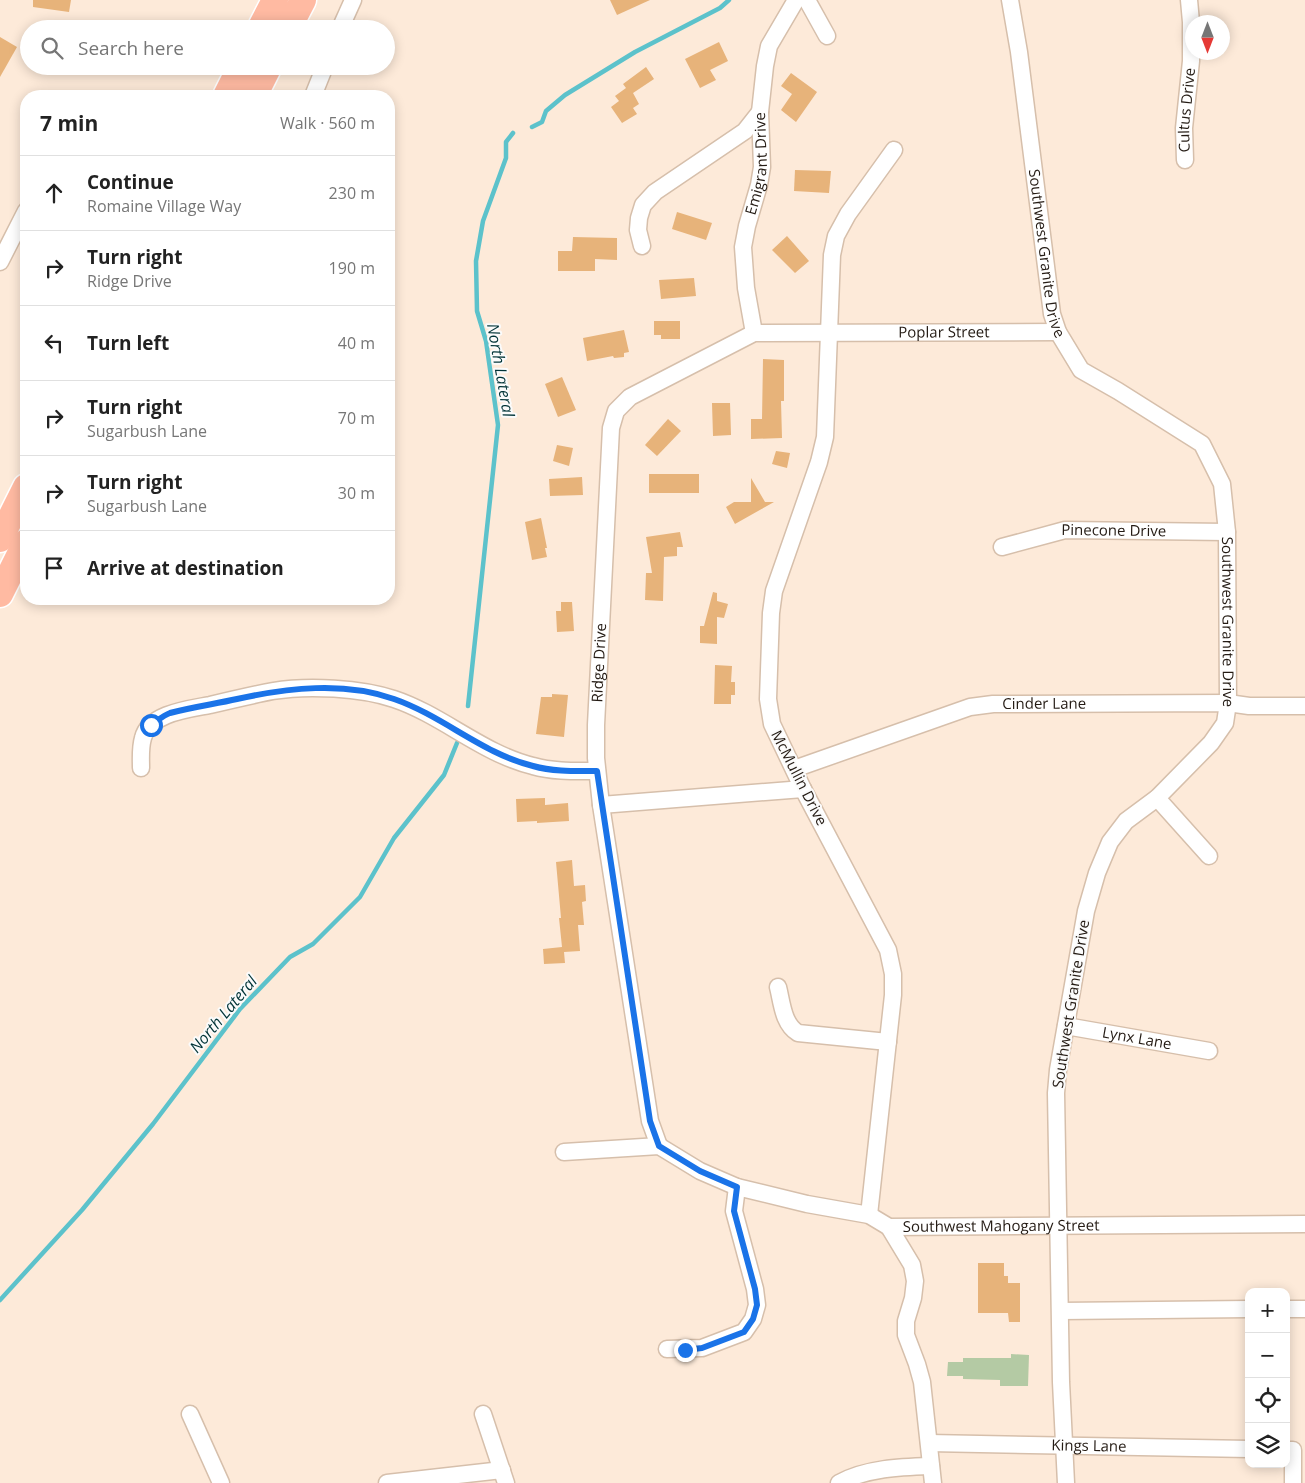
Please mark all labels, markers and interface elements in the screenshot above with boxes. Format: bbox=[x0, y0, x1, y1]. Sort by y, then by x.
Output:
north arrow bbox=[1185, 15, 1230, 60]
search box bbox=[20, 20, 395, 75]
icon: search bbox=[38, 34, 66, 62]
text: Search here bbox=[78, 35, 184, 61]
street label: Cultus Drive bbox=[1173, 67, 1199, 153]
text: 7 min bbox=[40, 109, 98, 137]
text: Walk · 560 m bbox=[280, 112, 375, 134]
street label: Emigrant Drive bbox=[740, 112, 771, 217]
street label: Southwest Granite Drive bbox=[1025, 168, 1070, 341]
text: Continue bbox=[87, 169, 174, 195]
icon: ahead bbox=[40, 179, 68, 207]
text: 230 m bbox=[329, 182, 375, 204]
text: Romaine Village Way bbox=[87, 195, 241, 217]
text: Turn right bbox=[87, 244, 182, 270]
icon: right bbox=[40, 254, 68, 282]
text: 190 m bbox=[329, 257, 375, 279]
text: Ridge Drive bbox=[87, 270, 172, 292]
street label: Poplar Street bbox=[898, 321, 990, 342]
water label: North Lateral bbox=[482, 322, 520, 419]
icon: left bbox=[40, 329, 68, 357]
text: Turn left bbox=[87, 330, 169, 356]
text: 40 m bbox=[338, 332, 375, 354]
text: Turn right bbox=[87, 394, 182, 420]
icon: right bbox=[40, 404, 68, 432]
text: 70 m bbox=[338, 407, 375, 429]
text: Sugarbush Lane bbox=[87, 420, 207, 442]
text: Turn right bbox=[87, 469, 182, 495]
icon: right bbox=[40, 479, 68, 507]
text: 30 m bbox=[338, 482, 375, 504]
text: Sugarbush Lane bbox=[87, 495, 207, 517]
street label: Pinecone Drive bbox=[1061, 519, 1166, 540]
street label: Southwest Granite Drive bbox=[1218, 537, 1239, 707]
icon: arrive bbox=[40, 554, 68, 582]
text: Arrive at destination bbox=[87, 555, 284, 581]
street label: Ridge Drive bbox=[586, 622, 610, 703]
street label: Cinder Lane bbox=[1002, 693, 1086, 713]
route start bbox=[140, 714, 163, 737]
street label: McMullin Drive bbox=[767, 726, 833, 829]
street label: Southwest Granite Drive bbox=[1047, 918, 1093, 1089]
water label: North Lateral bbox=[184, 970, 262, 1057]
street label: Lynx Lane bbox=[1101, 1022, 1173, 1053]
street label: Southwest Mahogany Street bbox=[903, 1214, 1100, 1236]
map controls bbox=[1245, 1288, 1290, 1468]
button: + bbox=[1245, 1288, 1290, 1333]
button: − bbox=[1245, 1333, 1290, 1378]
route end bbox=[674, 1339, 697, 1362]
button: locate bbox=[1245, 1378, 1290, 1423]
button: layers bbox=[1245, 1423, 1290, 1468]
street label: Kings Lane bbox=[1051, 1434, 1127, 1456]

